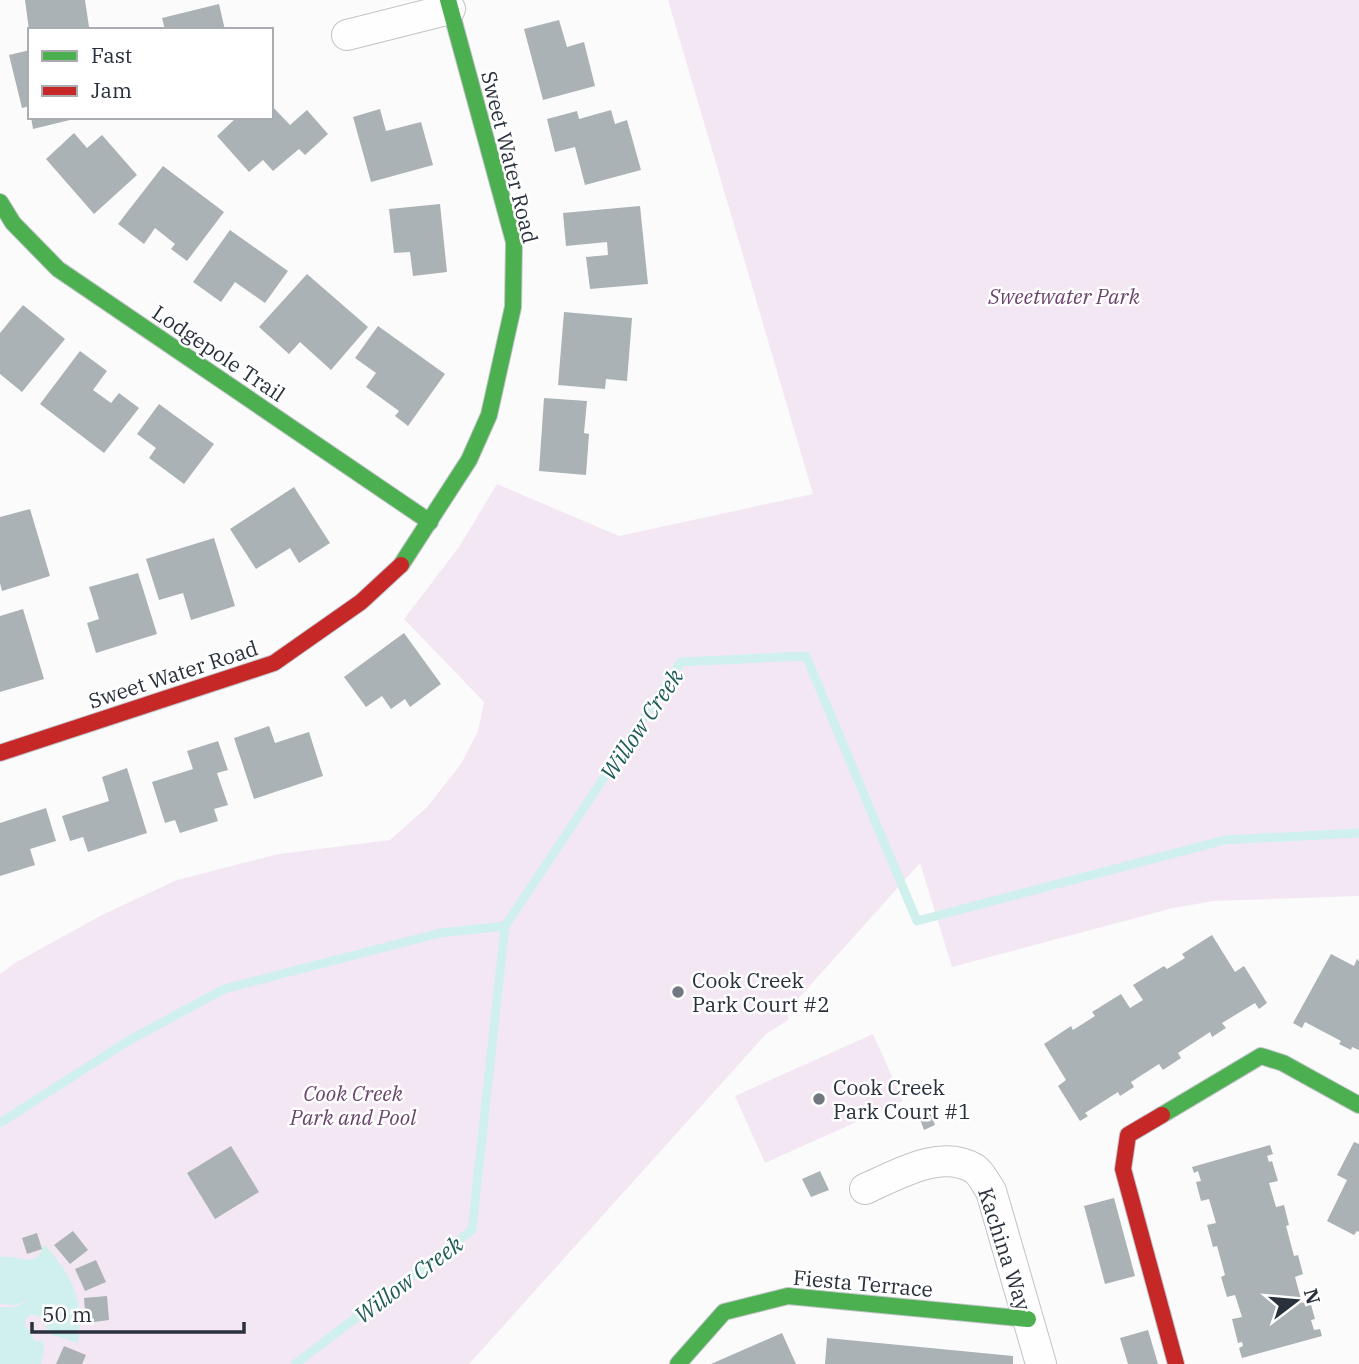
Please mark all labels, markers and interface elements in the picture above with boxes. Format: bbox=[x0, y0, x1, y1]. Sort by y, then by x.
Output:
legend bbox=[28, 28, 273, 119]
text: Fast bbox=[91, 41, 132, 69]
street label: Sweet Water Road bbox=[475, 68, 545, 246]
text: Jam bbox=[91, 76, 132, 104]
park label: Sweetwater Park bbox=[987, 282, 1141, 310]
street label: Lodgepole Trail bbox=[147, 298, 291, 408]
street label: Sweet Water Road bbox=[85, 633, 262, 715]
water label: Willow Creek bbox=[593, 662, 690, 786]
place label: Cook Creek Park Court #2 bbox=[692, 966, 830, 1018]
marker: Cook Creek Park Court #2 bbox=[670, 984, 686, 1000]
place label: Cook Creek Park Court #1 bbox=[833, 1073, 971, 1125]
park label: Cook Creek Park and Pool bbox=[289, 1079, 417, 1131]
marker: Cook Creek Park Court #1 bbox=[811, 1091, 827, 1107]
street label: Kachina Way bbox=[972, 1184, 1038, 1315]
water label: Willow Creek bbox=[348, 1228, 469, 1330]
street label: Fiesta Terrace bbox=[792, 1263, 934, 1303]
north arrow bbox=[1261, 1266, 1331, 1336]
text: N bbox=[1299, 1286, 1326, 1307]
scale bar bbox=[32, 1290, 243, 1334]
text: 50 m bbox=[42, 1300, 92, 1328]

